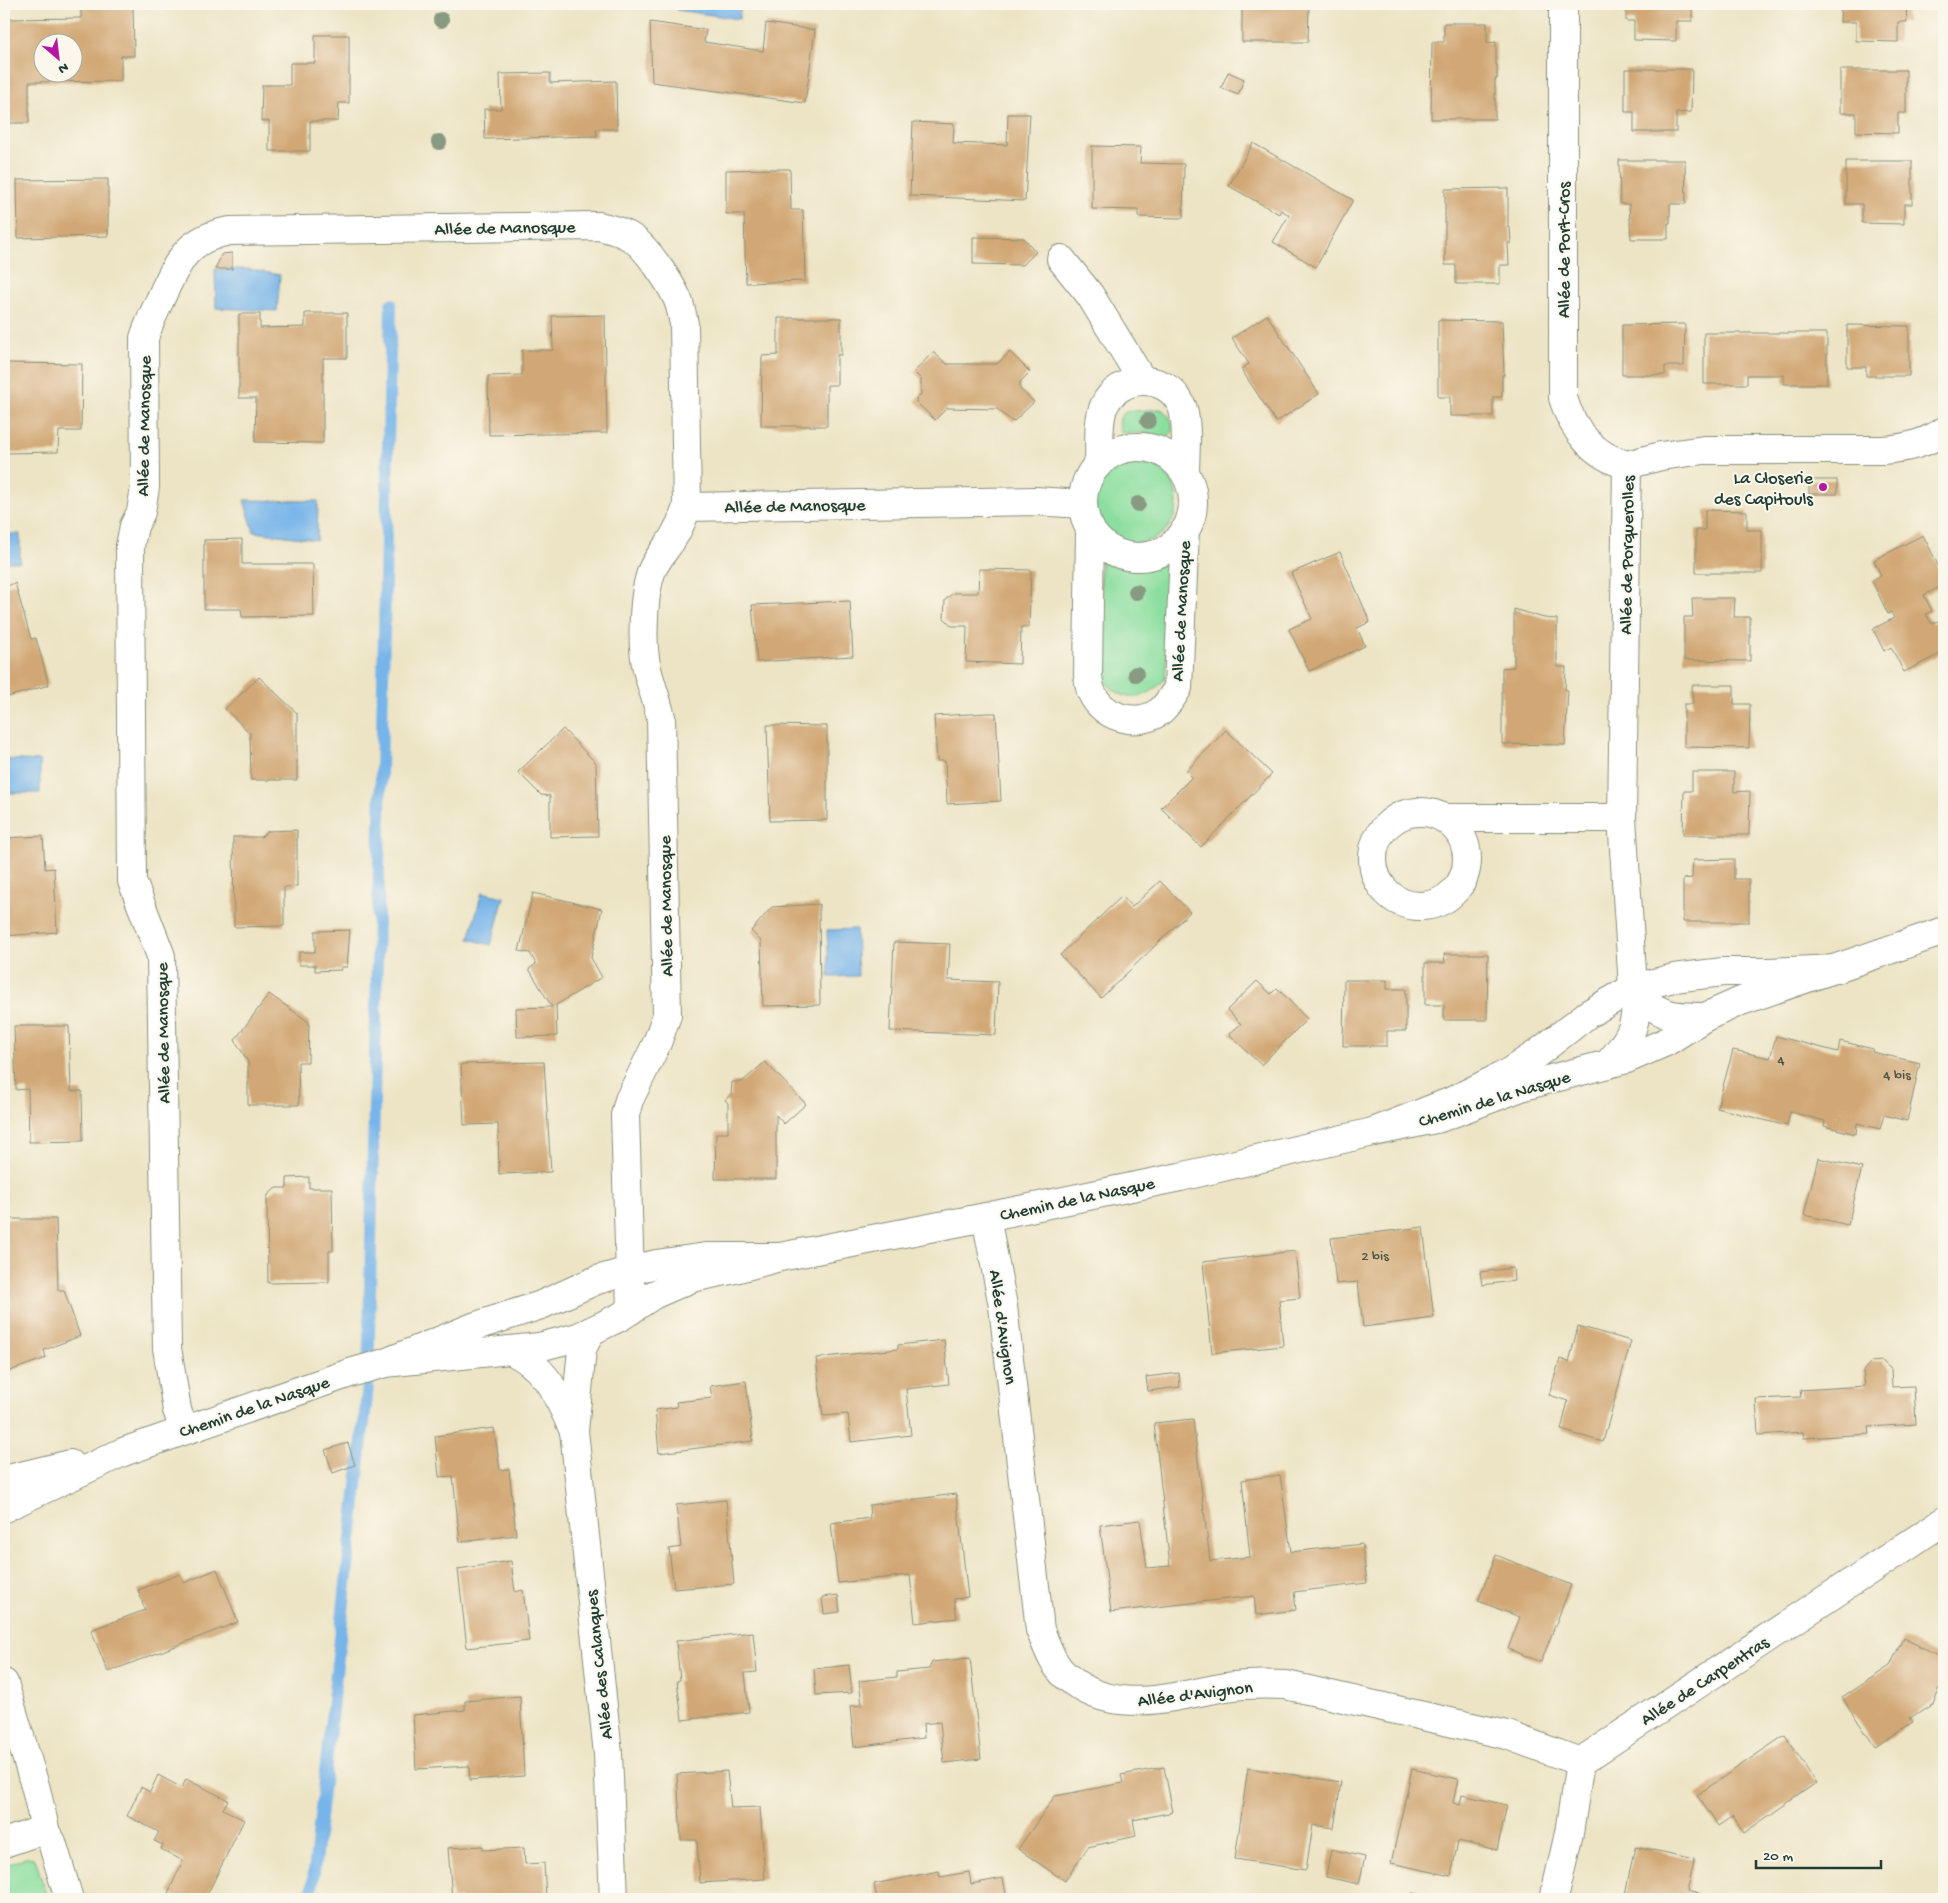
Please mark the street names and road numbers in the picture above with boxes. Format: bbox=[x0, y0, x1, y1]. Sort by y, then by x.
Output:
street label: Allée de Port-Cros bbox=[1555, 181, 1576, 318]
street label: Allée de Manosque bbox=[434, 218, 576, 241]
street label: Allée de Manosque bbox=[134, 355, 157, 497]
street label: Allée de Porquerolles bbox=[1617, 474, 1640, 635]
street label: Allée de Manosque bbox=[724, 496, 866, 519]
street label: Allée de Manosque bbox=[1168, 539, 1197, 682]
street label: Allée de Manosque bbox=[656, 835, 679, 977]
street label: Allée de Manosque bbox=[153, 962, 176, 1104]
street label: Chemin de la Nasque bbox=[1416, 1067, 1574, 1133]
street label: Chemin de la Nasque bbox=[998, 1174, 1157, 1227]
street label: Allée d'Avignon bbox=[983, 1269, 1020, 1387]
street label: Chemin de la Nasque bbox=[177, 1373, 333, 1444]
street label: Allée des Calanques bbox=[582, 1588, 619, 1740]
street label: Allée de Carpentras bbox=[1637, 1632, 1775, 1731]
street label: Allée d'Avignon bbox=[1137, 1678, 1254, 1713]

